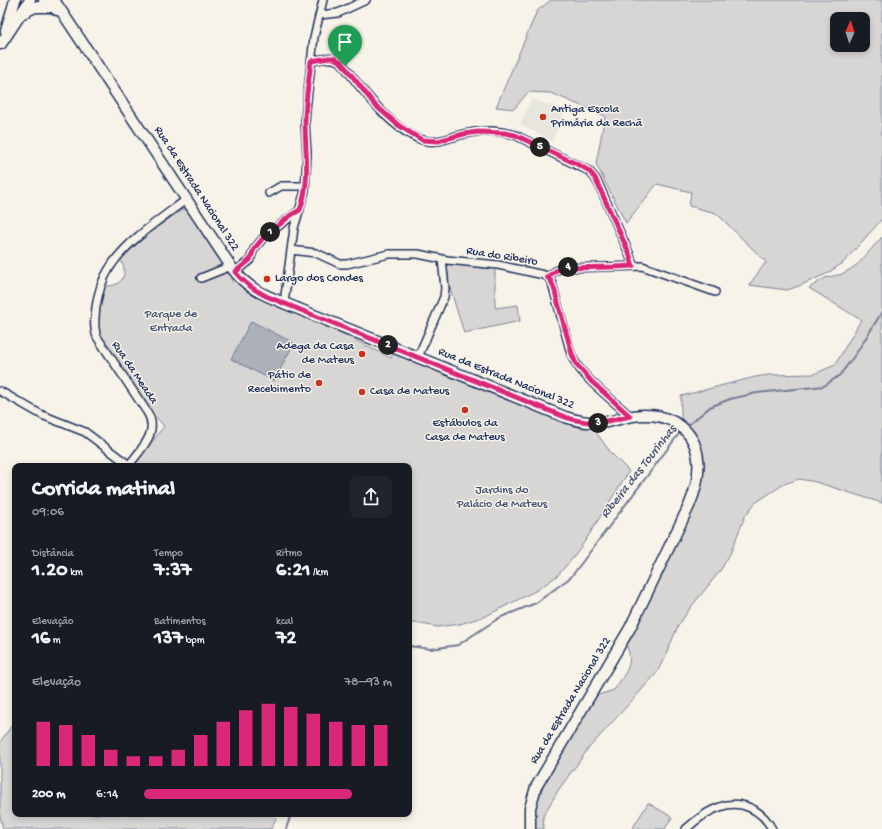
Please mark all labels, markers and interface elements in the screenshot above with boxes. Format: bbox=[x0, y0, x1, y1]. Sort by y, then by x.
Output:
north arrow bbox=[830, 12, 870, 52]
map controls bbox=[830, 12, 870, 52]
pin bbox=[328, 25, 362, 66]
icon: arrive bbox=[334, 31, 356, 53]
place label: Antiga Escola Primária da Rechã bbox=[550, 103, 643, 131]
marker: Antiga Escola Primária da Rechã bbox=[538, 112, 548, 122]
street label: Rua da Estrada Nacional 322 bbox=[151, 124, 242, 254]
pin: 5 bbox=[530, 137, 550, 157]
text: 5 bbox=[537, 141, 543, 153]
pin: 1 bbox=[260, 222, 280, 242]
text: 1 bbox=[268, 226, 272, 238]
street label: Rua do Ribeiro bbox=[465, 244, 539, 270]
pin: 4 bbox=[558, 257, 578, 277]
text: 4 bbox=[565, 261, 571, 273]
place label: Largo dos Condes bbox=[275, 272, 363, 286]
marker: Largo dos Condes bbox=[262, 274, 272, 284]
park label: Parque de Entrada bbox=[144, 308, 198, 336]
pin: 2 bbox=[378, 335, 398, 355]
street label: Rua da Meada bbox=[108, 339, 160, 407]
text: 2 bbox=[385, 339, 391, 351]
place label: Adega da Casa de Mateus bbox=[277, 340, 355, 368]
street label: Rua da Estrada Nacional 322 bbox=[436, 345, 576, 413]
marker: Adega da Casa de Mateus bbox=[357, 349, 367, 359]
place label: Pátio de Recebimento bbox=[248, 369, 312, 397]
marker: Pátio de Recebimento bbox=[314, 378, 324, 388]
place label: Casa de Mateus bbox=[370, 385, 450, 399]
marker: Casa de Mateus bbox=[357, 387, 367, 397]
marker: Estábulos da Casa de Mateus bbox=[460, 405, 470, 415]
pin: 3 bbox=[588, 413, 608, 433]
place label: Estábulos da Casa de Mateus bbox=[425, 417, 505, 445]
text: 3 bbox=[595, 417, 601, 429]
water label: Ribeira das Tourinhas bbox=[598, 421, 681, 522]
button: share bbox=[350, 476, 392, 518]
text: Corrida matinal bbox=[32, 477, 175, 503]
park label: Jardins do Palácio de Mateus bbox=[456, 484, 548, 512]
text: 09:06 bbox=[32, 505, 64, 520]
text: Distância bbox=[32, 548, 74, 560]
text: Tempo bbox=[154, 548, 183, 560]
text: Ritmo bbox=[276, 548, 302, 560]
text: 1.20 bbox=[32, 560, 68, 583]
text: 7:37 bbox=[154, 560, 191, 583]
text: 6:21 bbox=[276, 560, 310, 583]
text: km bbox=[68, 567, 83, 579]
text: /km bbox=[310, 567, 328, 579]
text: Elevação bbox=[32, 616, 73, 628]
text: Batimentos bbox=[154, 616, 206, 628]
text: kcal bbox=[276, 616, 293, 628]
text: 16 bbox=[32, 628, 50, 651]
text: 137 bbox=[154, 628, 183, 651]
text: 72 bbox=[276, 628, 296, 651]
text: m bbox=[50, 635, 61, 647]
text: bpm bbox=[183, 635, 205, 647]
street label: Rua da Estrada Nacional 322 bbox=[528, 635, 615, 767]
text: Elevação bbox=[32, 675, 81, 690]
text: 78–93 m bbox=[345, 675, 392, 690]
text: 200 m bbox=[32, 787, 65, 802]
text: 6:14 bbox=[96, 787, 118, 802]

